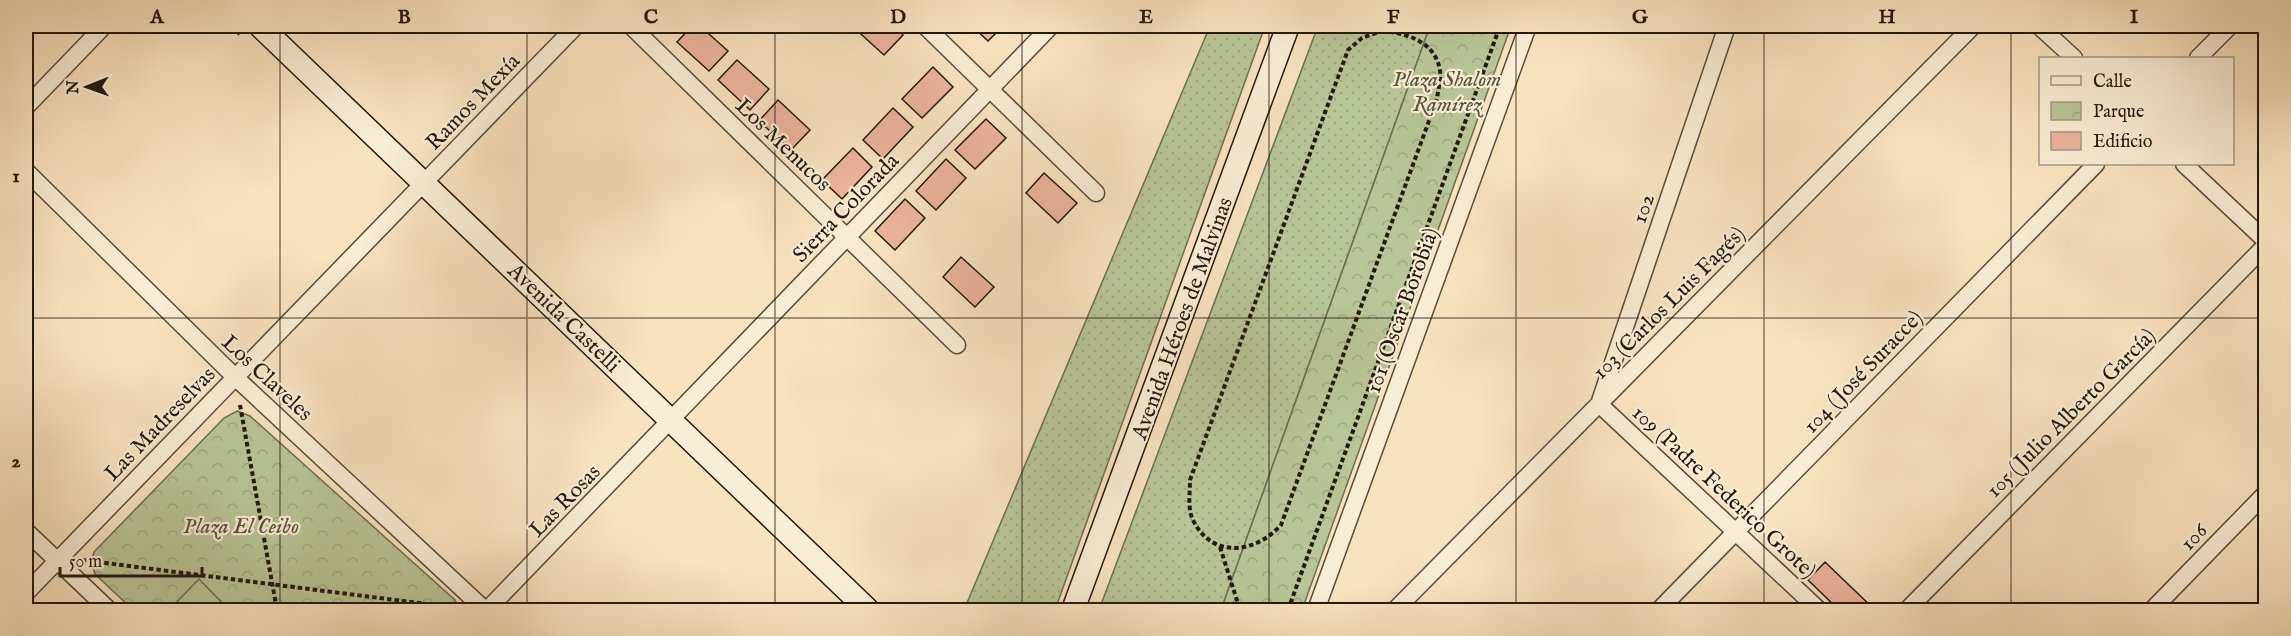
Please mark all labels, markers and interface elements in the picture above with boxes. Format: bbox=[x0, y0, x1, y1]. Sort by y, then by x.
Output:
text: A bbox=[149, 5, 165, 30]
text: B bbox=[397, 5, 411, 30]
text: C bbox=[644, 5, 658, 30]
text: D bbox=[890, 5, 906, 30]
text: E bbox=[1139, 5, 1153, 30]
text: F bbox=[1387, 5, 1400, 30]
text: G bbox=[1632, 5, 1649, 30]
text: H bbox=[1878, 5, 1896, 30]
text: I bbox=[2130, 5, 2139, 30]
street label: Ramos Mexía bbox=[420, 48, 527, 157]
north arrow bbox=[57, 57, 117, 117]
legend bbox=[2039, 57, 2234, 165]
park label: Plaza Shalom Ramírez bbox=[1393, 66, 1501, 119]
text: Calle bbox=[2093, 71, 2132, 94]
text: N bbox=[64, 80, 84, 95]
street label: Los Menucos bbox=[729, 93, 837, 198]
text: Parque bbox=[2093, 101, 2144, 124]
text: Edificio bbox=[2093, 131, 2153, 154]
street label: Sierra Colorada bbox=[787, 147, 906, 269]
text: 1 bbox=[12, 164, 20, 189]
street label: 102 bbox=[1626, 190, 1662, 227]
street label: Avenida Héroes de Malvinas bbox=[1126, 194, 1240, 445]
street label: 103 (Carlos Luis Fagés) bbox=[1587, 221, 1752, 386]
street label: 101 (Oscar Borobia) bbox=[1360, 224, 1446, 397]
street label: Avenida Castelli bbox=[501, 257, 626, 379]
street label: 104 (José Suracce) bbox=[1798, 305, 1929, 440]
street label: 105 (Julio Alberto García) bbox=[1981, 323, 2162, 504]
street label: Los Claveles bbox=[215, 329, 318, 428]
street label: Las Madreselvas bbox=[99, 361, 222, 487]
street label: 109 (Padre Federico Grote) bbox=[1626, 400, 1822, 585]
text: 2 bbox=[11, 449, 21, 474]
street label: Las Rosas bbox=[524, 459, 607, 544]
park label: Plaza El Ceibo bbox=[183, 513, 299, 541]
street label: 106 bbox=[2175, 517, 2215, 557]
scale bar bbox=[60, 540, 202, 578]
text: 50 m bbox=[69, 551, 102, 574]

